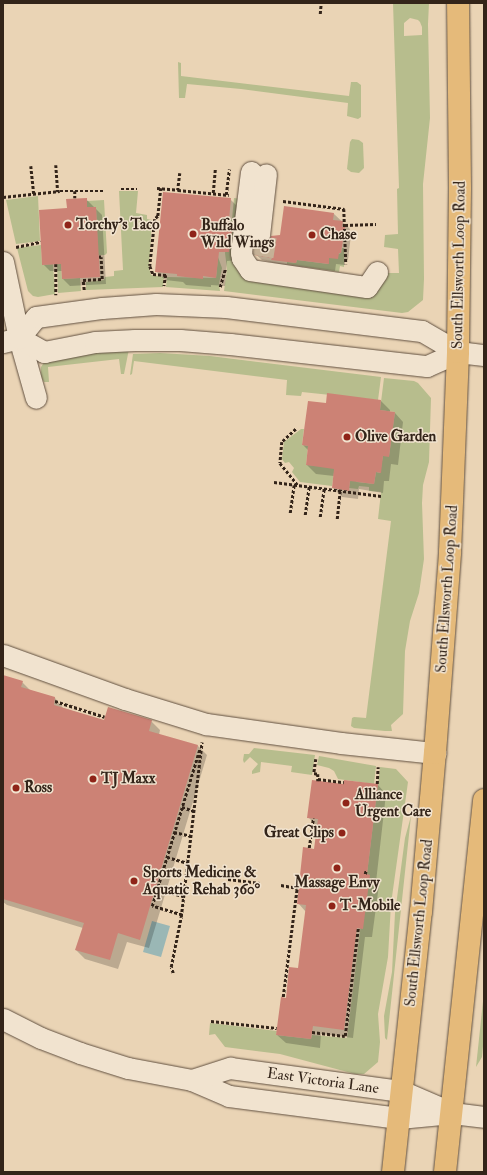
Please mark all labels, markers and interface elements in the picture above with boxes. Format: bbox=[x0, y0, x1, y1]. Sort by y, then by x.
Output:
street label: South Ellsworth Loop Road bbox=[449, 181, 469, 349]
place label: Torchy's Taco bbox=[76, 216, 159, 234]
place label: Buffalo Wild Wings bbox=[201, 216, 274, 251]
marker: Torchy's Taco bbox=[63, 220, 73, 230]
place label: Chase bbox=[320, 226, 356, 244]
marker: Buffalo Wild Wings bbox=[188, 229, 198, 239]
marker: Chase bbox=[307, 230, 317, 240]
place label: Olive Garden bbox=[355, 428, 436, 446]
marker: Olive Garden bbox=[342, 432, 352, 442]
street label: South Ellsworth Loop Road bbox=[432, 505, 462, 673]
place label: TJ Maxx bbox=[101, 770, 155, 788]
marker: TJ Maxx bbox=[88, 774, 98, 784]
place label: Ross bbox=[24, 779, 52, 797]
marker: Ross bbox=[11, 783, 21, 793]
place label: Alliance Urgent Care bbox=[355, 785, 431, 820]
marker: Alliance Urgent Care bbox=[340, 797, 352, 809]
place label: Great Clips bbox=[264, 824, 334, 842]
marker: Great Clips bbox=[337, 828, 347, 838]
street label: South Ellsworth Loop Road bbox=[401, 838, 437, 1008]
place label: Sports Medicine & Aquatic Rehab 360° bbox=[143, 863, 260, 898]
marker: Massage Envy bbox=[332, 863, 342, 873]
place label: Massage Envy bbox=[294, 874, 380, 892]
marker: Sports Medicine & Aquatic Rehab 360° bbox=[128, 875, 140, 887]
place label: T-Mobile bbox=[340, 897, 400, 915]
marker: T-Mobile bbox=[327, 901, 337, 911]
street label: East Victoria Lane bbox=[266, 1064, 380, 1098]

